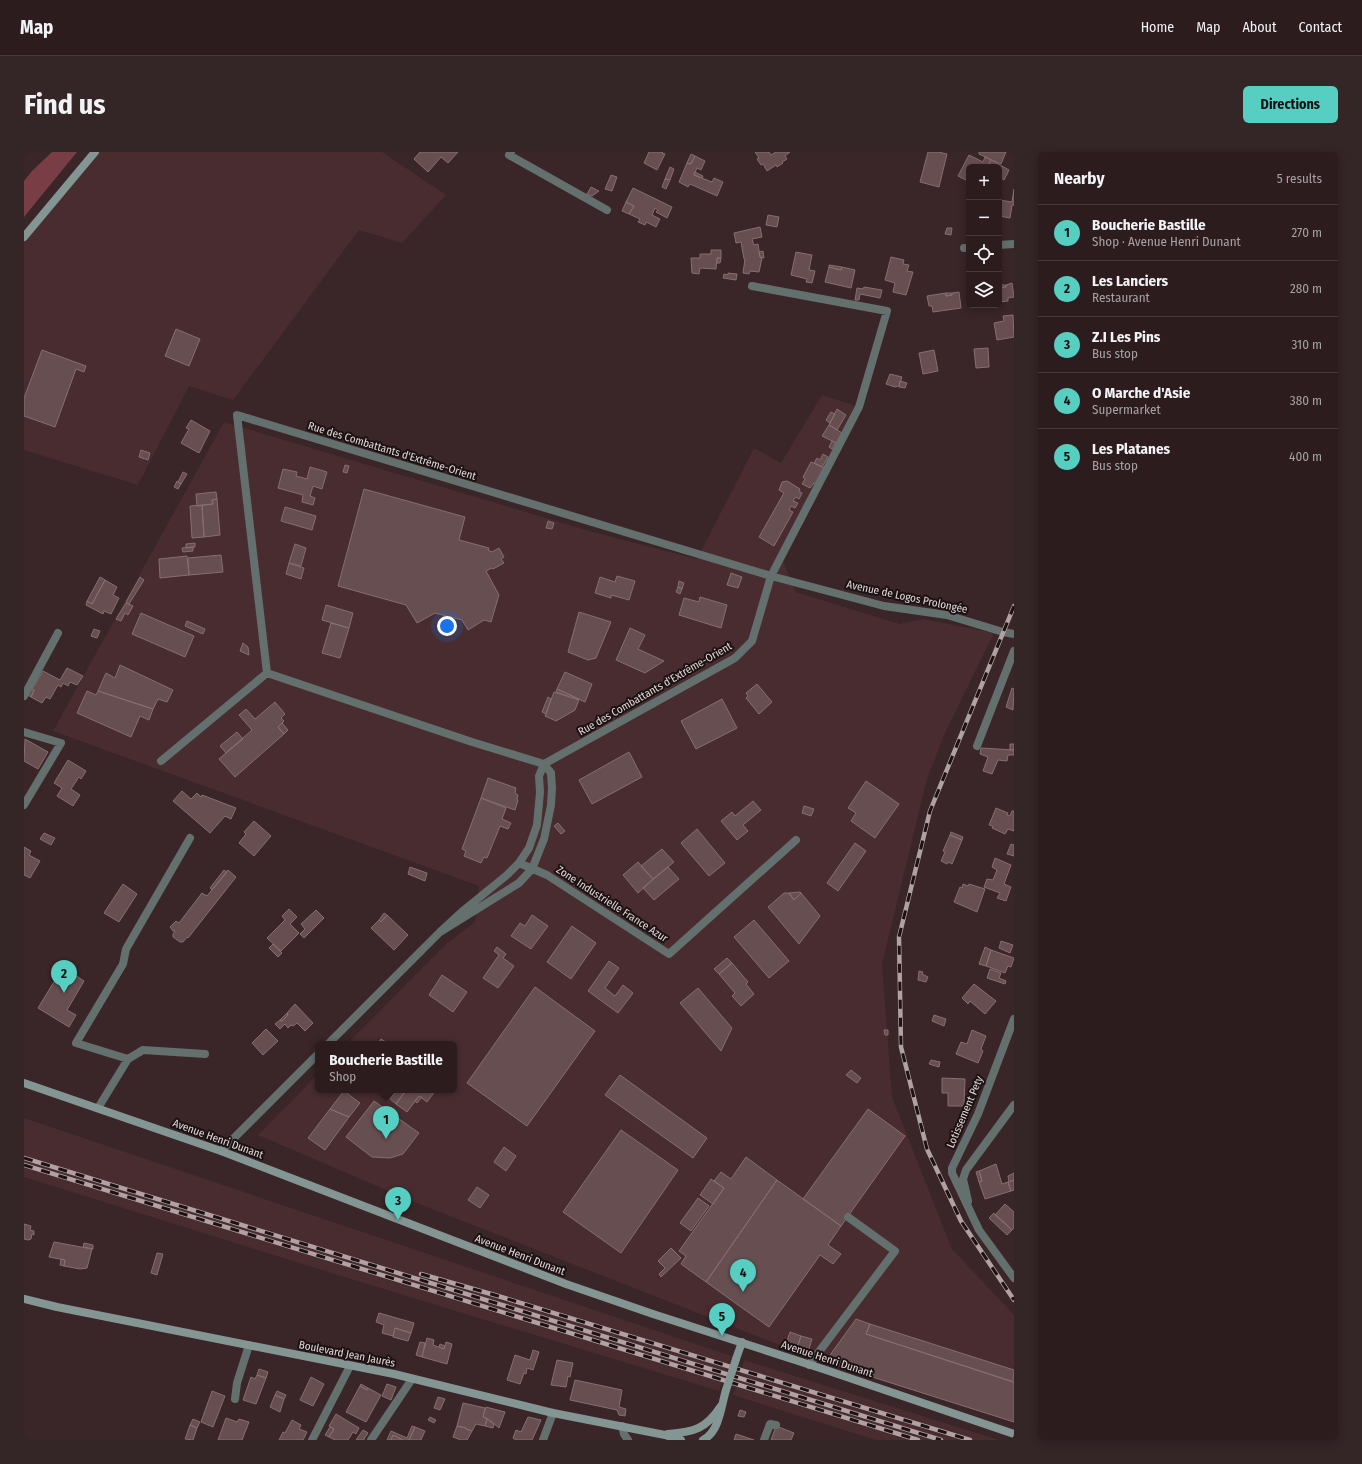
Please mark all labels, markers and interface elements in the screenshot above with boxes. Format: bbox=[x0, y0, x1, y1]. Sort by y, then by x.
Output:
text: Map bbox=[20, 16, 53, 39]
text: Home bbox=[1141, 19, 1174, 36]
text: Map bbox=[1196, 19, 1220, 36]
text: About bbox=[1242, 19, 1277, 36]
text: Contact bbox=[1299, 19, 1342, 36]
button: Directions bbox=[1243, 86, 1338, 123]
text: Find us bbox=[24, 88, 106, 121]
map controls bbox=[966, 164, 1002, 308]
button: + bbox=[966, 164, 1002, 200]
text: Nearby bbox=[1054, 168, 1105, 189]
text: 5 results bbox=[1277, 171, 1322, 186]
button: − bbox=[966, 200, 1002, 236]
text: Boucherie Bastille bbox=[1092, 216, 1206, 234]
text: 1 bbox=[1064, 225, 1070, 240]
text: 270 m bbox=[1291, 225, 1322, 240]
text: Shop · Avenue Henri Dunant bbox=[1092, 234, 1241, 249]
button: locate bbox=[966, 236, 1002, 272]
button: layers bbox=[966, 272, 1002, 308]
text: Les Lanciers bbox=[1092, 272, 1168, 290]
text: 2 bbox=[1064, 281, 1070, 296]
text: 280 m bbox=[1290, 281, 1322, 296]
text: Restaurant bbox=[1092, 290, 1150, 305]
text: Z.I Les Pins bbox=[1092, 328, 1160, 346]
text: 3 bbox=[1064, 337, 1070, 352]
text: 310 m bbox=[1292, 337, 1322, 352]
text: Bus stop bbox=[1092, 346, 1138, 361]
text: O Marche d'Asie bbox=[1092, 384, 1190, 402]
text: 4 bbox=[1064, 393, 1070, 408]
text: 380 m bbox=[1290, 393, 1322, 408]
text: Supermarket bbox=[1092, 402, 1161, 417]
street label: Rue des Combattants d'Extrême-Orient bbox=[306, 419, 478, 483]
text: Les Platanes bbox=[1092, 440, 1170, 458]
text: 5 bbox=[1064, 449, 1070, 464]
text: 400 m bbox=[1289, 449, 1322, 464]
text: Bus stop bbox=[1092, 458, 1138, 473]
street label: Avenue de Logos Prolongée bbox=[845, 578, 969, 616]
your location bbox=[437, 616, 457, 636]
street label: Rue des Combattants d'Extrême-Orient bbox=[576, 639, 734, 738]
street label: Zone Industrielle France Azur bbox=[554, 863, 670, 945]
pin: 2 bbox=[51, 960, 77, 993]
popup bbox=[315, 1041, 457, 1093]
text: Boucherie Bastille bbox=[329, 1051, 443, 1069]
text: Shop bbox=[329, 1069, 356, 1084]
street label: Lotissement Pety bbox=[944, 1074, 986, 1150]
pin: 1 bbox=[373, 1106, 399, 1139]
street label: Avenue Henri Dunant bbox=[171, 1117, 265, 1162]
pin: 3 bbox=[385, 1187, 411, 1220]
street label: Avenue Henri Dunant bbox=[473, 1232, 567, 1278]
pin: 4 bbox=[730, 1259, 756, 1292]
pin: 5 bbox=[709, 1303, 735, 1336]
street label: Boulevard Jean Jaurès bbox=[298, 1338, 397, 1370]
street label: Avenue Henri Dunant bbox=[780, 1338, 875, 1380]

